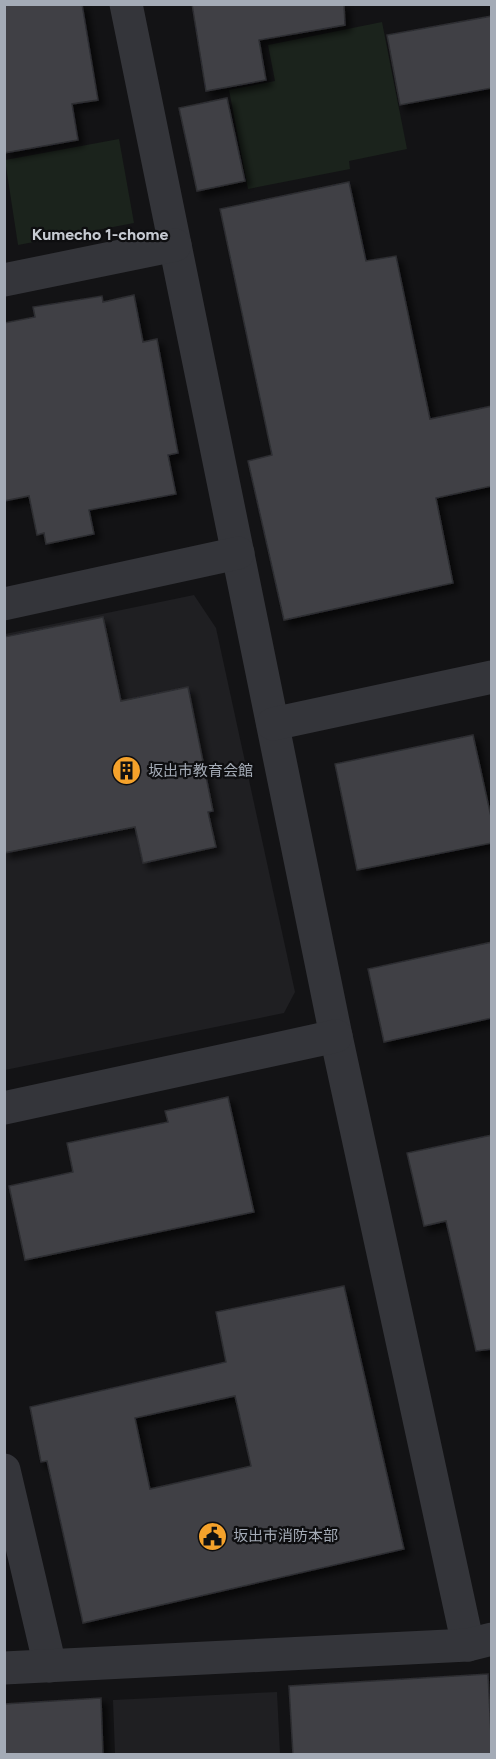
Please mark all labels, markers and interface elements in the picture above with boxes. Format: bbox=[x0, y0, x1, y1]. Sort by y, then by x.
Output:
district label: Kumecho 1-chome bbox=[32, 225, 168, 244]
building icon: 坂出市教育会館 bbox=[111, 755, 143, 787]
place label: 坂出市教育会館 bbox=[148, 762, 253, 780]
public building icon: 坂出市消防本部 bbox=[196, 1520, 228, 1552]
place label: 坂出市消防本部 bbox=[233, 1527, 338, 1545]

